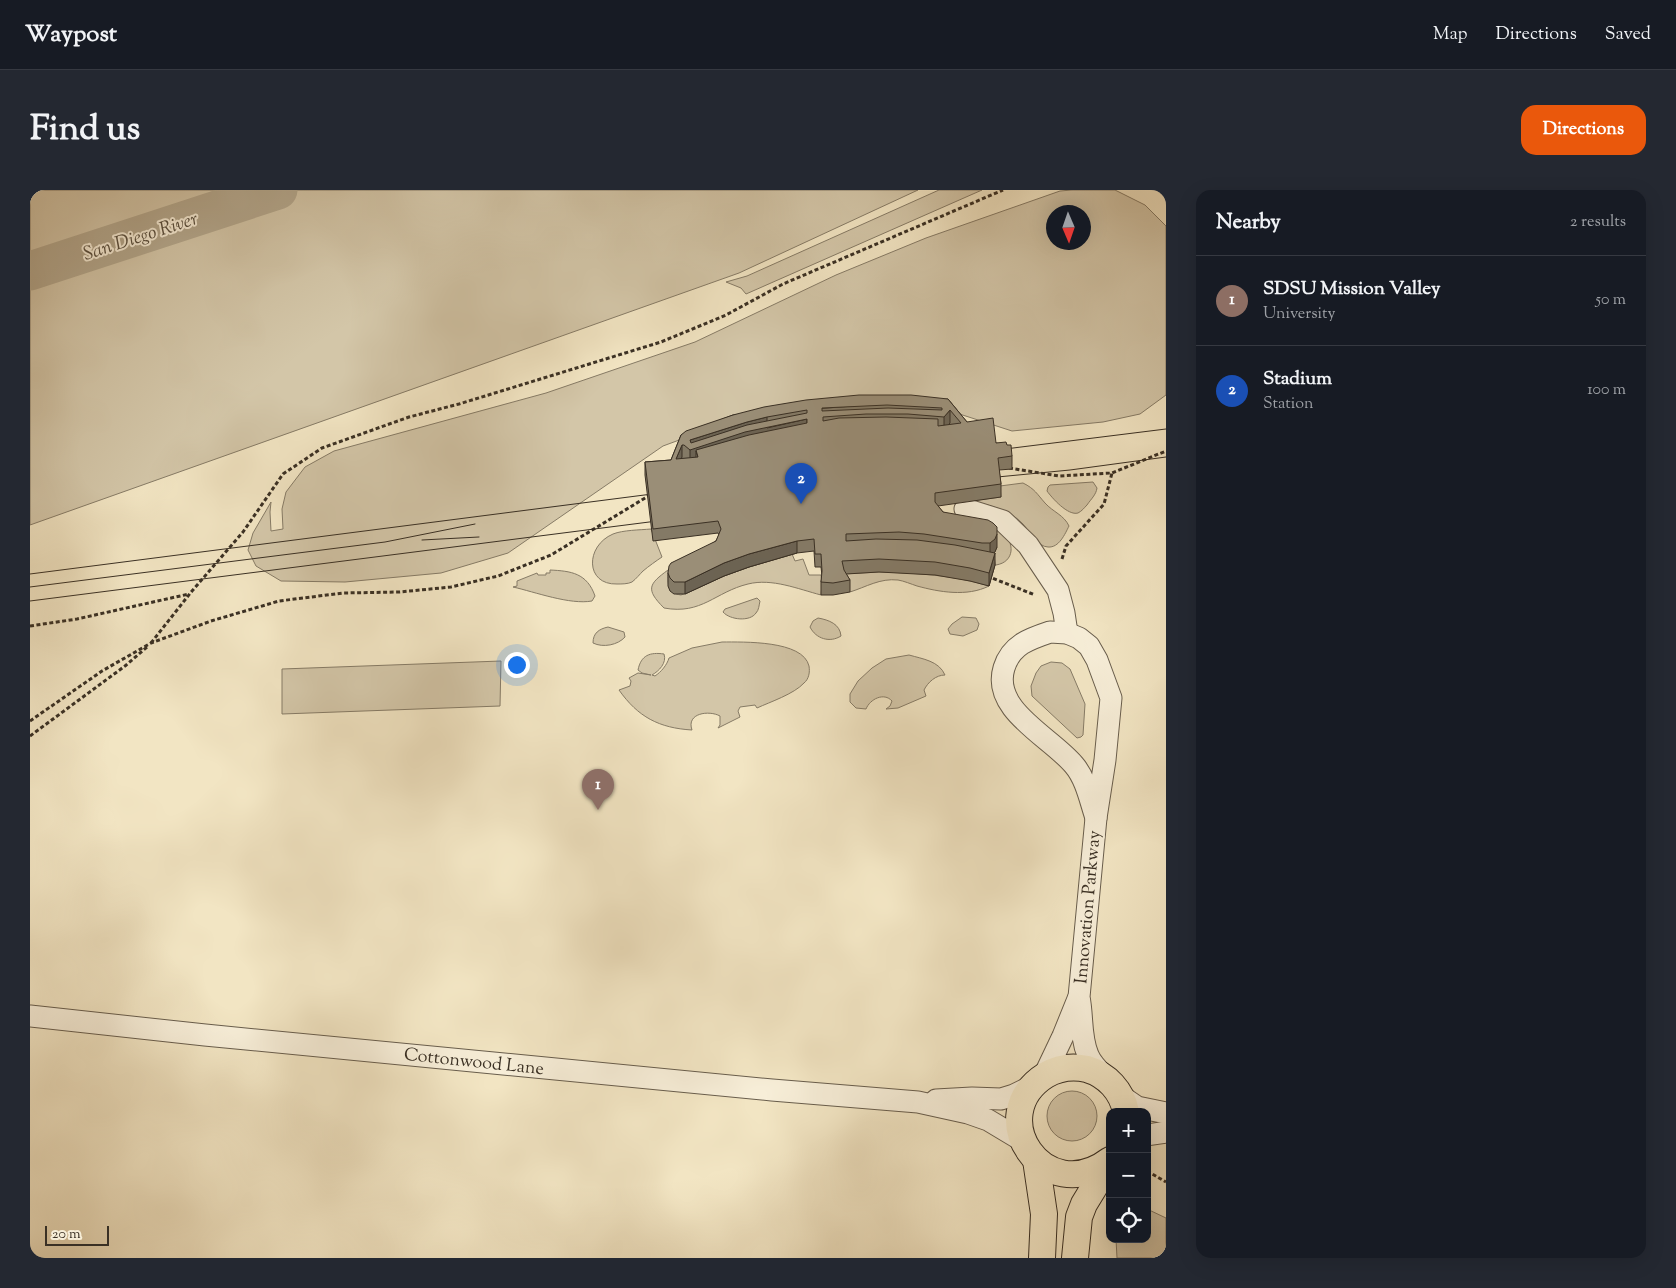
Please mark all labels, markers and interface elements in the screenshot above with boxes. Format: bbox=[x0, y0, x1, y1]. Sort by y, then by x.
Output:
text: Waypost bbox=[25, 18, 117, 52]
text: Map bbox=[1433, 22, 1468, 48]
text: Directions bbox=[1496, 22, 1577, 48]
text: Saved bbox=[1605, 22, 1651, 48]
text: Find us bbox=[30, 105, 140, 156]
button: Directions bbox=[1521, 105, 1646, 155]
north arrow bbox=[1046, 205, 1091, 250]
water label: San Diego River bbox=[80, 206, 202, 269]
text: Nearby bbox=[1216, 208, 1281, 238]
text: 2 results bbox=[1570, 211, 1626, 234]
text: SDSU Mission Valley bbox=[1263, 276, 1440, 303]
text: 1 bbox=[1229, 289, 1235, 312]
text: 50 m bbox=[1595, 289, 1626, 312]
text: University bbox=[1263, 303, 1336, 326]
text: Stadium bbox=[1263, 366, 1332, 393]
text: 2 bbox=[1228, 379, 1236, 402]
text: 100 m bbox=[1587, 379, 1626, 402]
text: Station bbox=[1263, 393, 1313, 416]
pin: 2 bbox=[785, 463, 817, 504]
your location bbox=[504, 652, 530, 678]
pin: 1 bbox=[582, 769, 614, 810]
street label: Innovation Parkway bbox=[1069, 829, 1109, 985]
street label: Cottonwood Lane bbox=[402, 1043, 545, 1083]
map controls bbox=[1106, 1108, 1151, 1243]
button: + bbox=[1106, 1108, 1151, 1153]
button: − bbox=[1106, 1153, 1151, 1198]
button: locate bbox=[1106, 1198, 1151, 1243]
scale bar bbox=[45, 1223, 109, 1246]
text: 20 m bbox=[52, 1225, 81, 1245]

